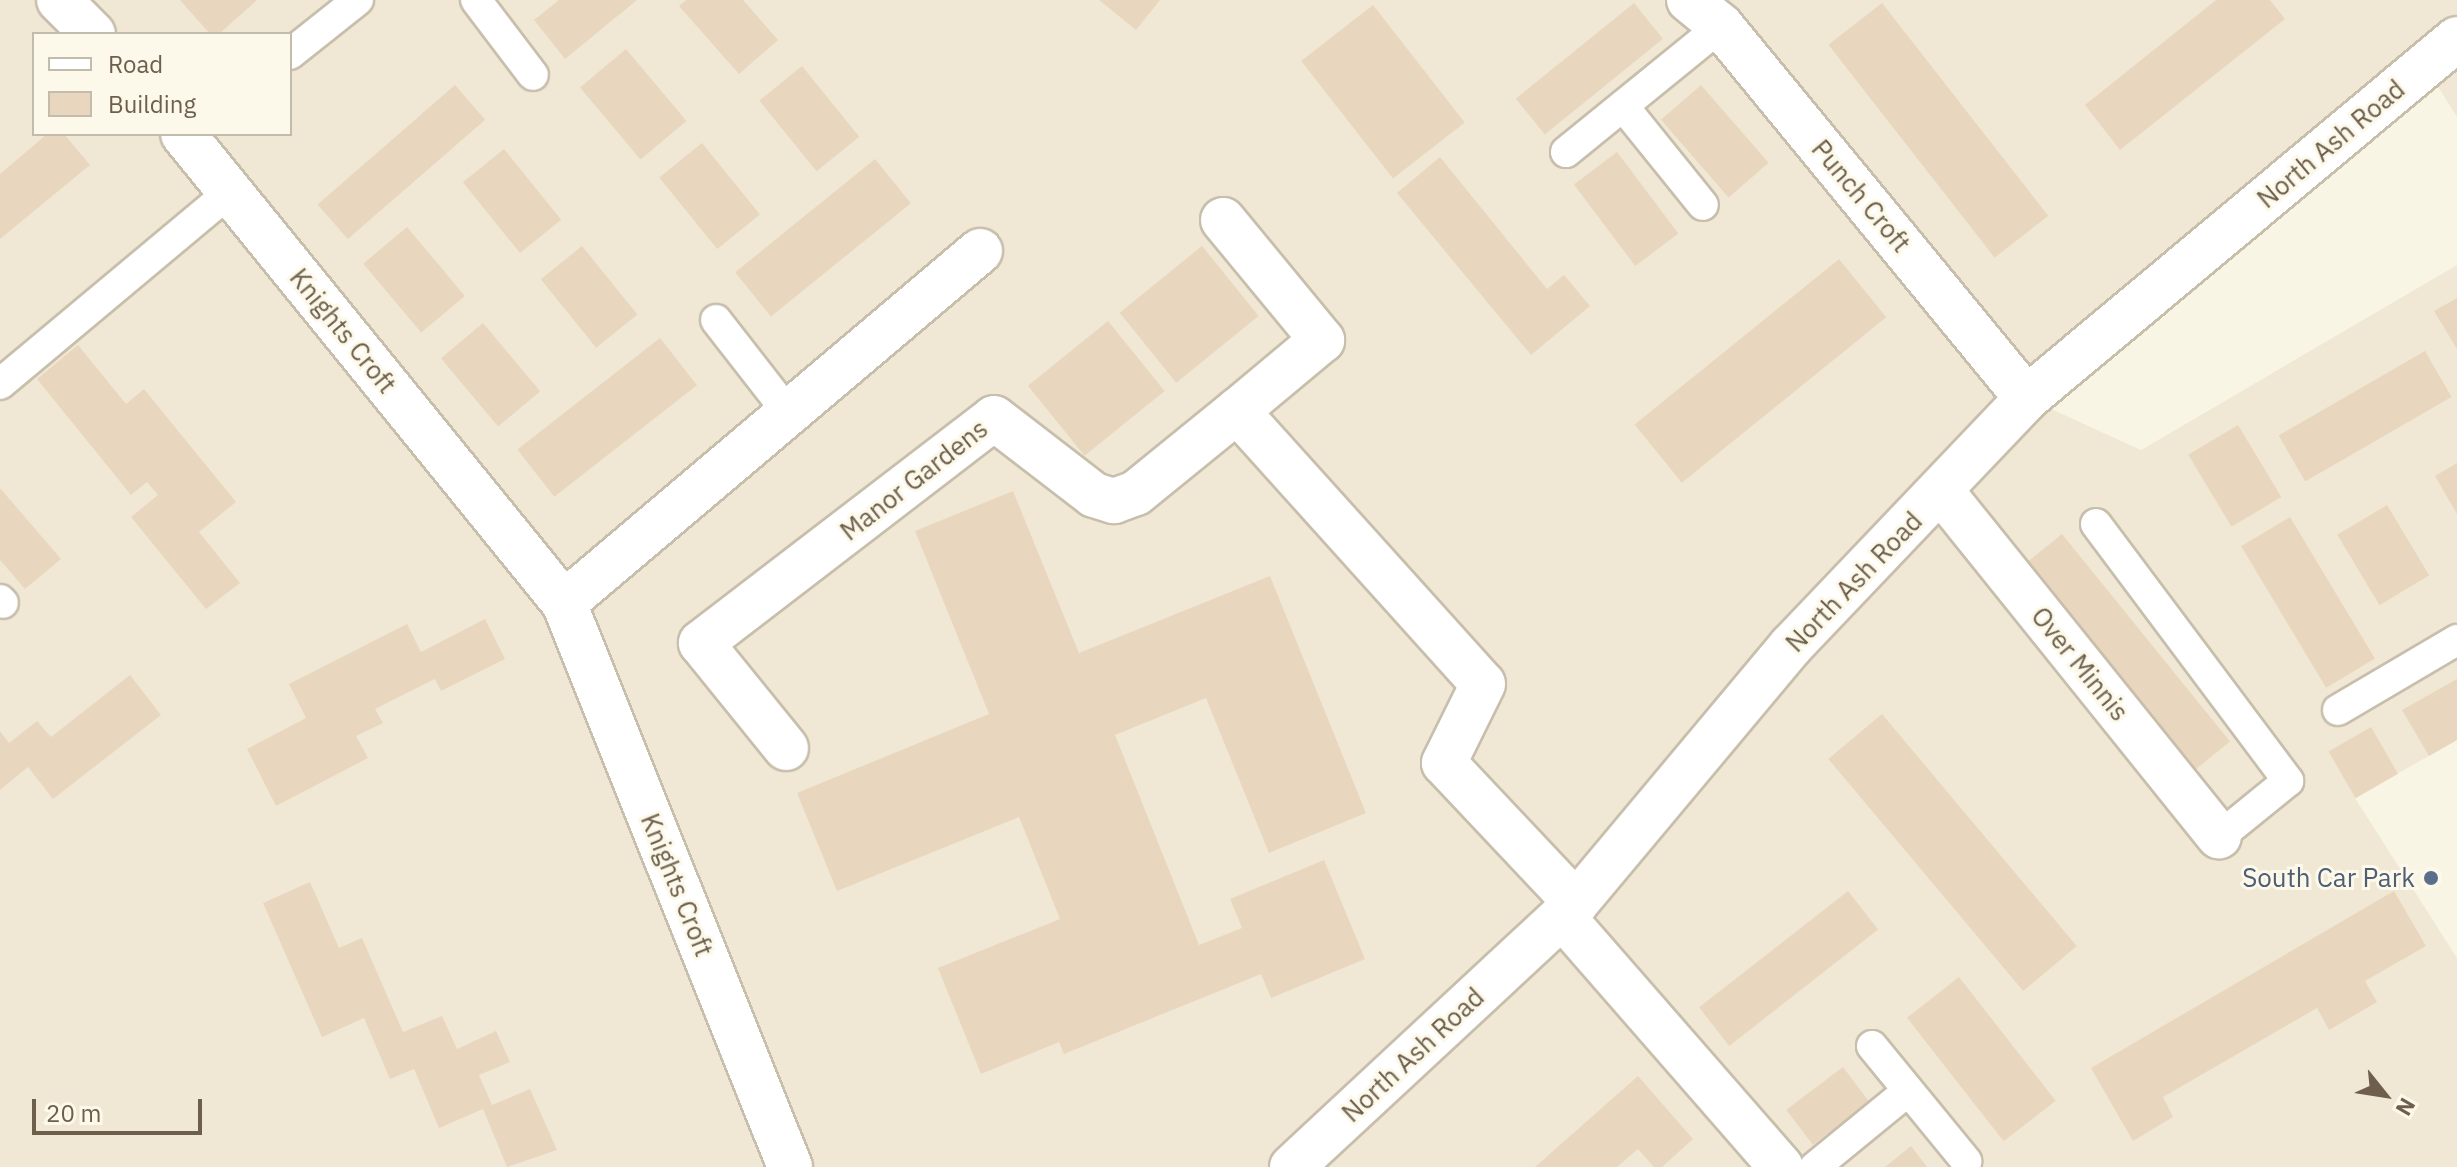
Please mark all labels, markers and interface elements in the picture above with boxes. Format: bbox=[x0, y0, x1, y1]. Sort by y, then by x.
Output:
legend bbox=[32, 32, 292, 136]
text: Road bbox=[108, 48, 163, 80]
street label: North Ash Road bbox=[2251, 73, 2411, 215]
text: Building bbox=[108, 88, 196, 120]
street label: Punch Croft bbox=[1805, 134, 1917, 258]
street label: Knights Croft bbox=[283, 262, 403, 400]
street label: Manor Gardens bbox=[834, 413, 994, 547]
street label: North Ash Road bbox=[1779, 505, 1929, 659]
street label: Over Minnis bbox=[2025, 601, 2135, 727]
street label: Knights Croft bbox=[634, 809, 720, 961]
place label: South Car Park bbox=[2242, 862, 2415, 894]
marker: South Car Park bbox=[2422, 869, 2440, 887]
street label: North Ash Road bbox=[1336, 981, 1490, 1129]
north arrow bbox=[2345, 1055, 2425, 1135]
scale bar bbox=[36, 1083, 206, 1133]
text: N bbox=[2390, 1093, 2423, 1121]
text: 20 m bbox=[46, 1097, 101, 1129]

